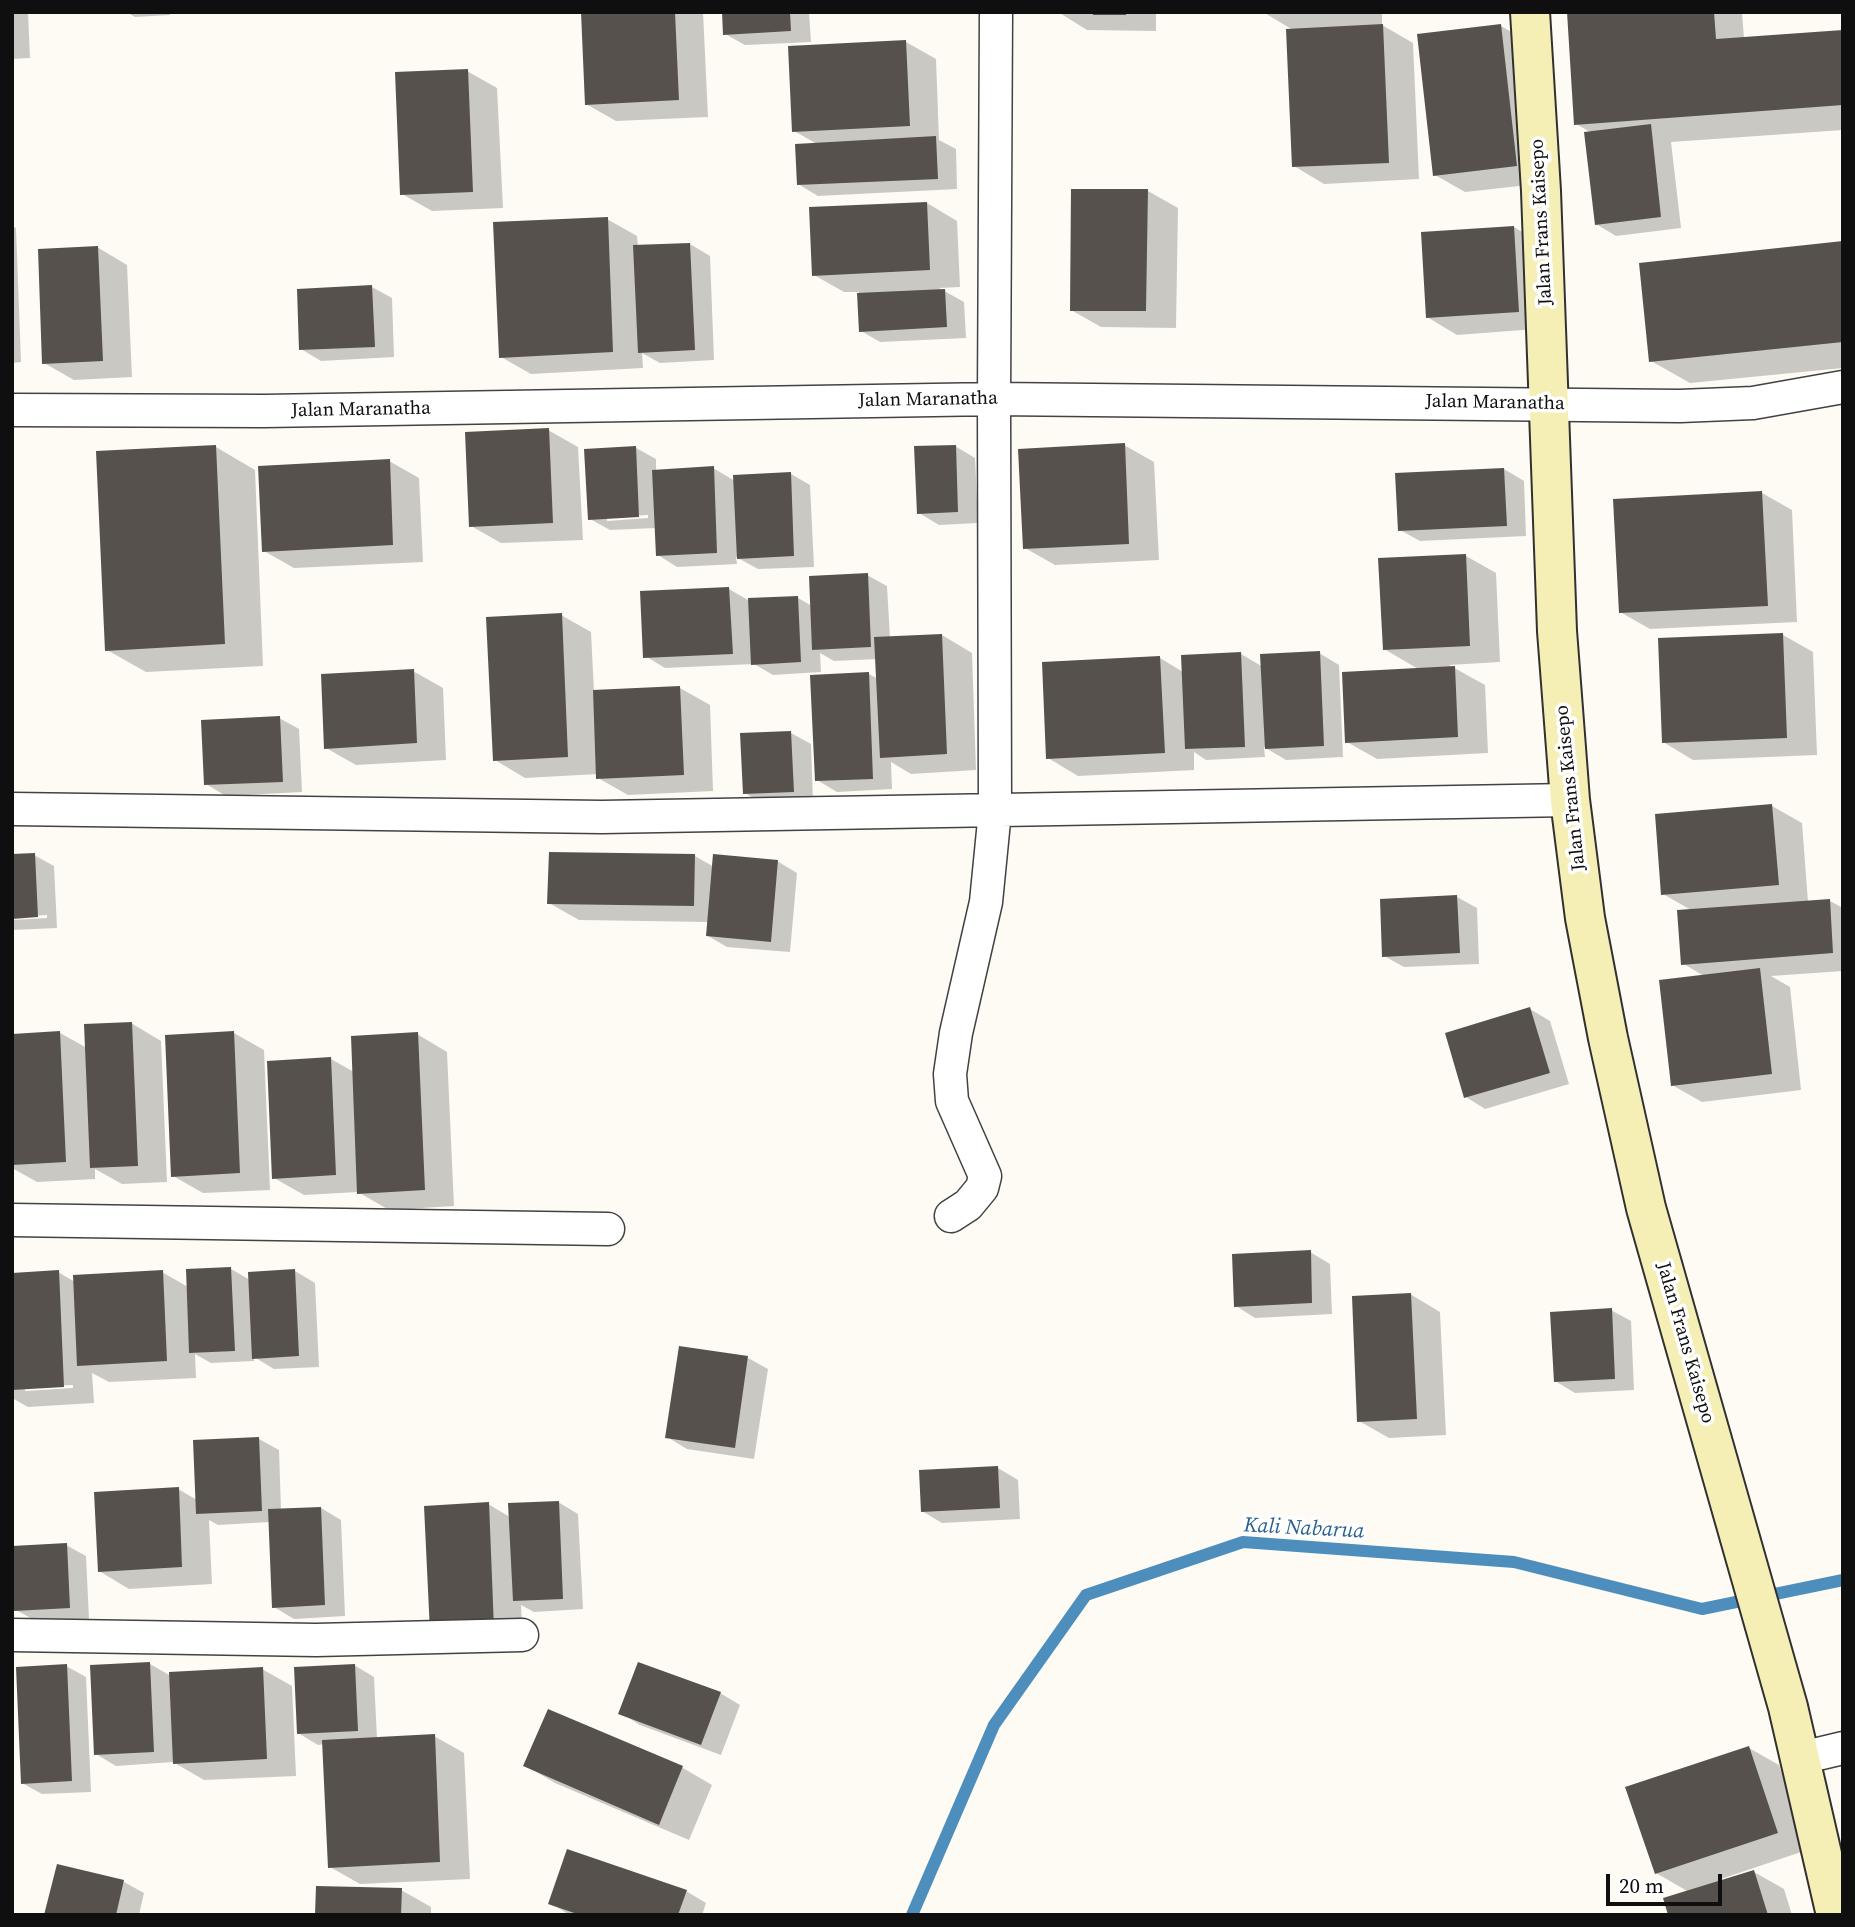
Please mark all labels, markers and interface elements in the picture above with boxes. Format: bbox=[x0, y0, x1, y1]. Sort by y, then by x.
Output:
street label: Jalan Frans Kaisepo bbox=[1526, 138, 1558, 306]
street label: Jalan Maranatha bbox=[858, 387, 998, 413]
street label: Jalan Maranatha bbox=[1425, 390, 1565, 416]
street label: Jalan Maranatha bbox=[291, 397, 431, 423]
street label: Jalan Frans Kaisepo bbox=[1551, 704, 1591, 872]
street label: Jalan Frans Kaisepo bbox=[1651, 1260, 1719, 1426]
water label: Kali Nabarua bbox=[1243, 1513, 1365, 1545]
scale bar bbox=[1610, 1860, 1726, 1904]
text: 20 m bbox=[1619, 1871, 1664, 1900]

